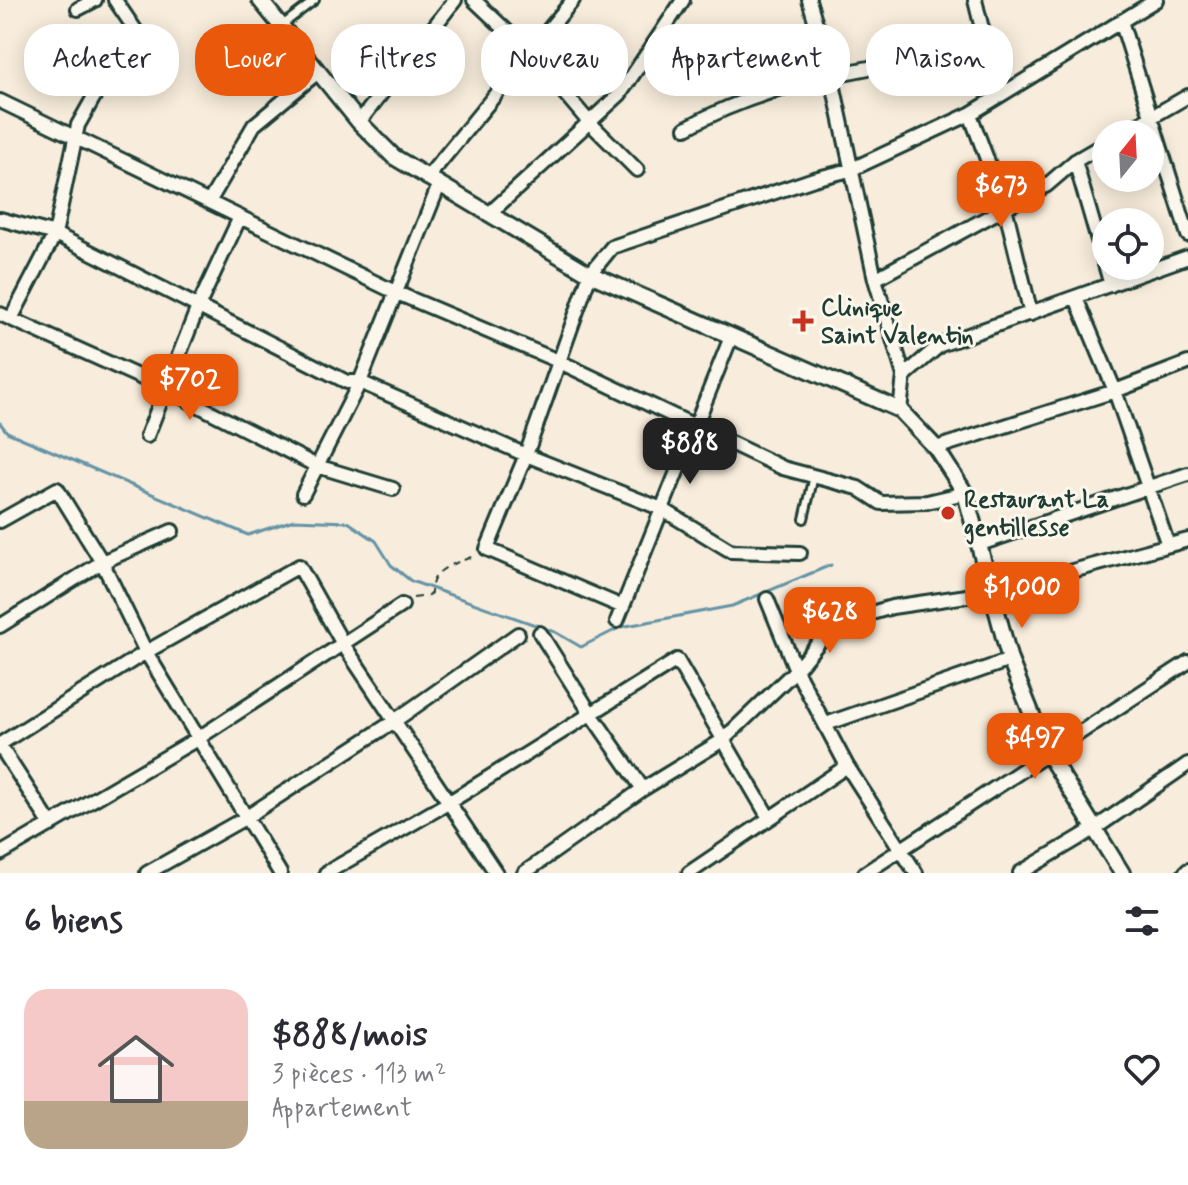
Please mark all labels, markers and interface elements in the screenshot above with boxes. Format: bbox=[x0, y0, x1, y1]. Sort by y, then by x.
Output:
chip: Acheter bbox=[24, 24, 179, 96]
chip: Louer bbox=[195, 24, 315, 96]
chip: Filtres bbox=[331, 24, 465, 96]
chip: Nouveau bbox=[481, 24, 628, 96]
chip: Appartement bbox=[644, 24, 850, 96]
chip: Maison bbox=[866, 24, 1013, 96]
north arrow bbox=[1092, 120, 1164, 192]
map controls bbox=[1092, 120, 1164, 280]
pin: $673 bbox=[954, 161, 1048, 229]
text: $673 bbox=[975, 170, 1027, 204]
button: locate bbox=[1092, 208, 1164, 280]
place label: Clinique Saint Valentin bbox=[821, 293, 974, 352]
marker: Clinique Saint Valentin bbox=[792, 310, 814, 332]
pin: $702 bbox=[143, 354, 237, 422]
text: $702 bbox=[159, 363, 221, 397]
pin: $888 bbox=[643, 418, 737, 486]
text: $888 bbox=[661, 427, 719, 461]
place label: Restaurant La gentillesse bbox=[964, 485, 1109, 545]
marker: Restaurant La gentillesse bbox=[939, 504, 957, 522]
pin: $1,000 bbox=[957, 562, 1087, 630]
text: $1,000 bbox=[983, 571, 1061, 605]
pin: $628 bbox=[783, 587, 877, 655]
text: $628 bbox=[802, 596, 858, 630]
pin: $497 bbox=[988, 713, 1082, 781]
text: $497 bbox=[1005, 722, 1065, 756]
text: 6 biens bbox=[24, 899, 123, 944]
icon: filters bbox=[1120, 899, 1164, 943]
text: $888/mois bbox=[272, 1013, 428, 1058]
icon: home bbox=[88, 1021, 184, 1117]
icon: heart bbox=[1120, 1047, 1164, 1091]
text: 3 pièces · 113 m² bbox=[272, 1058, 446, 1092]
text: Appartement bbox=[272, 1092, 412, 1126]

